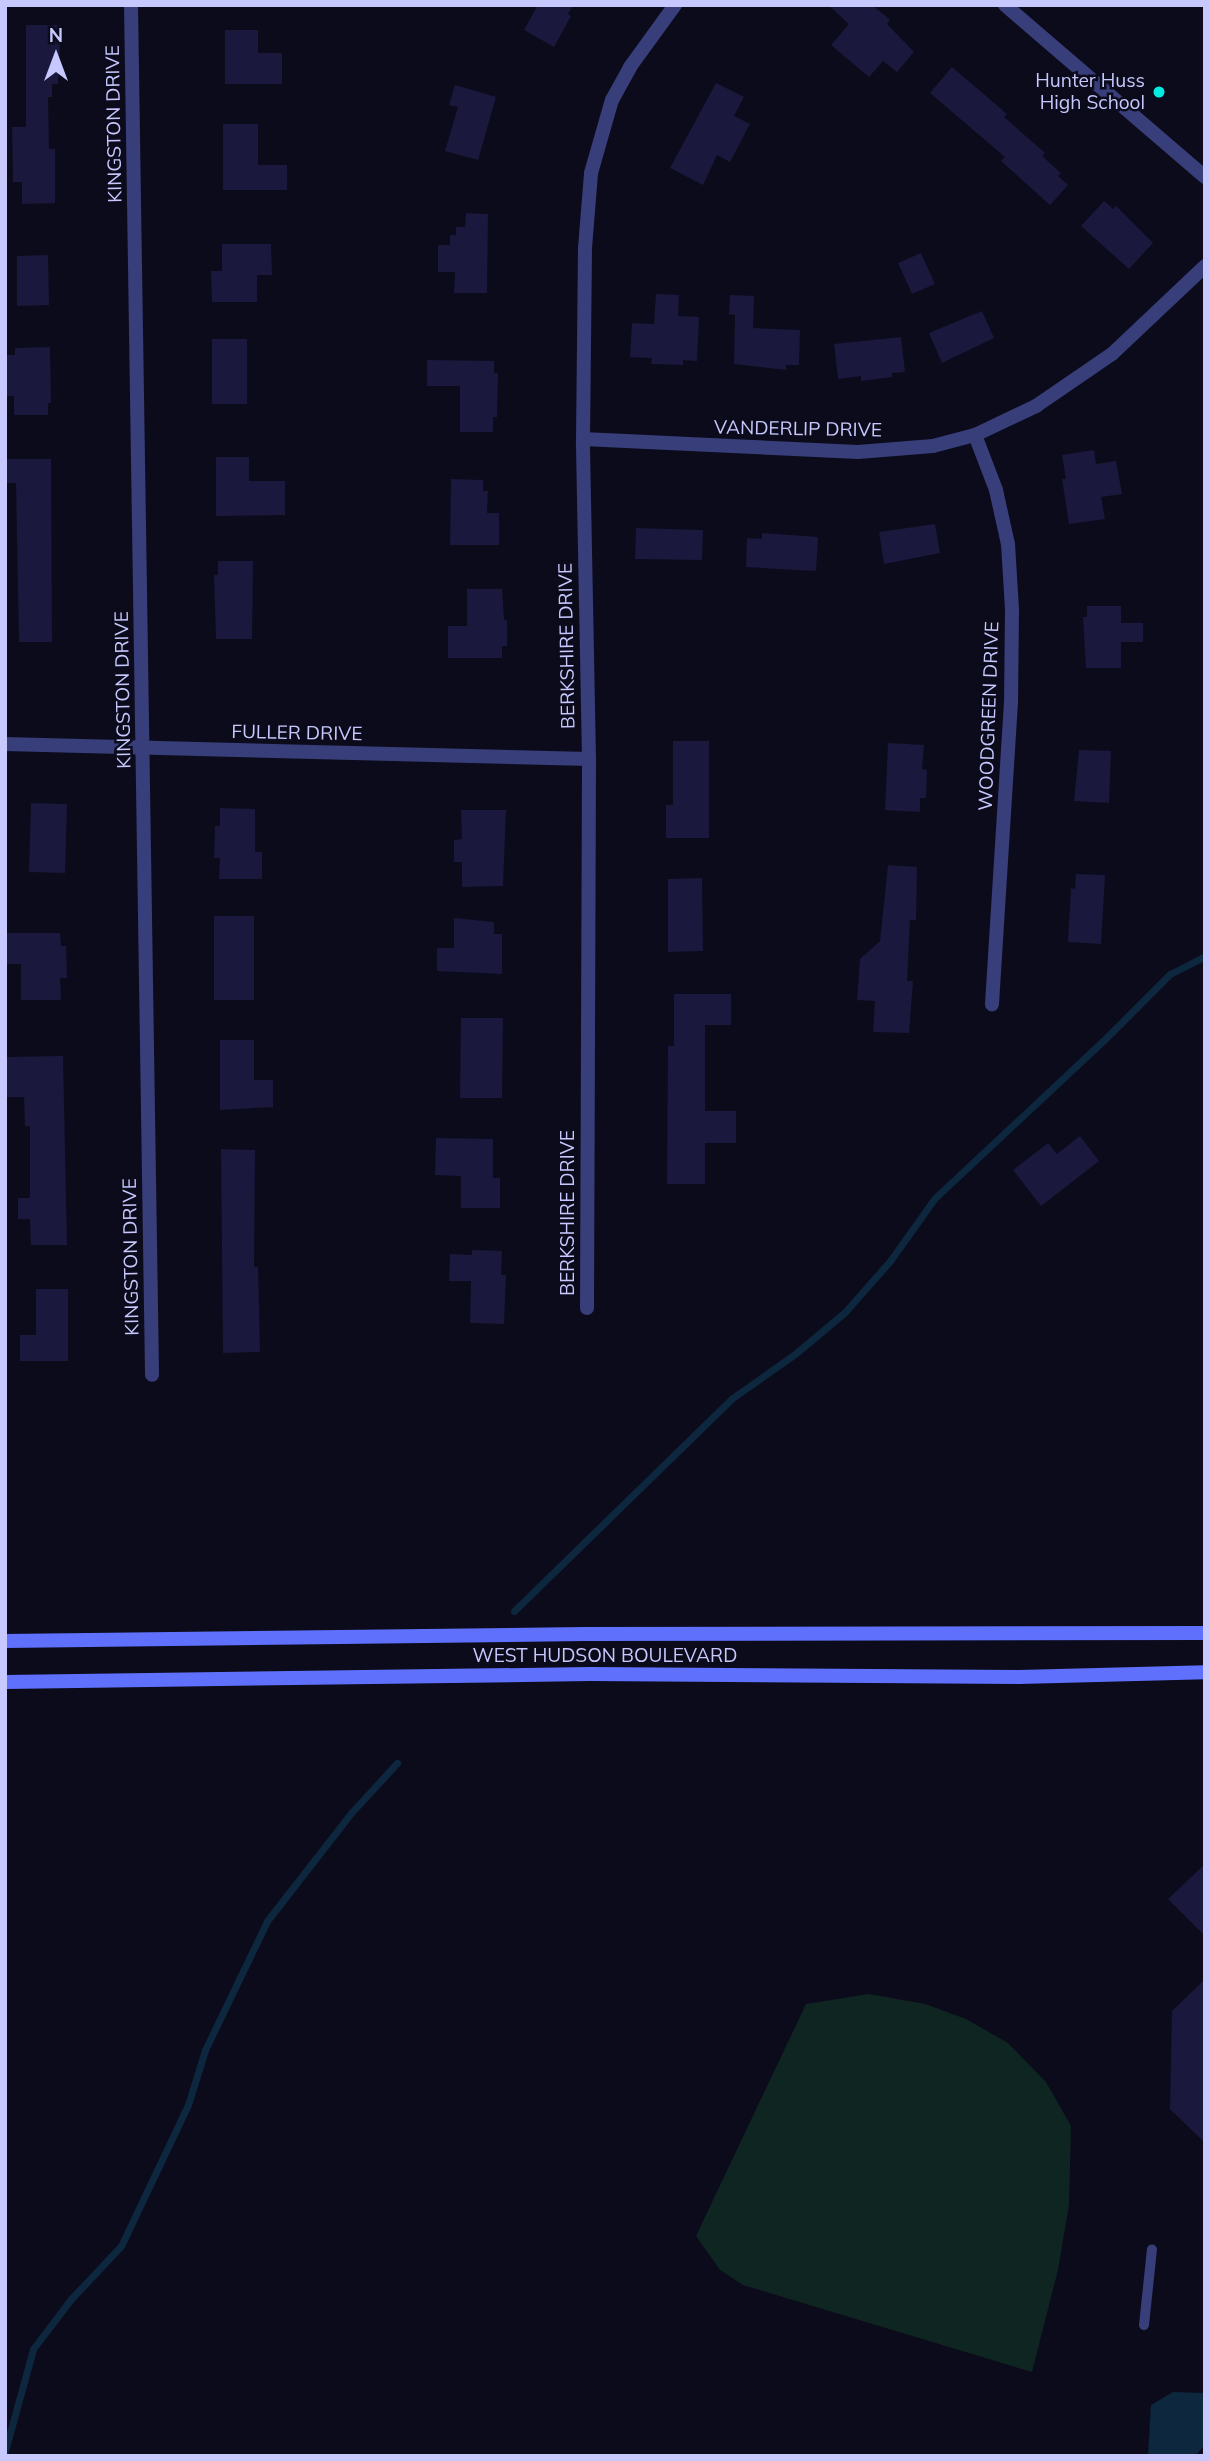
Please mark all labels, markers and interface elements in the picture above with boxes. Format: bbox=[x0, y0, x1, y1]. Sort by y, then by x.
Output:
north arrow bbox=[21, 21, 91, 91]
text: N bbox=[49, 23, 63, 47]
street label: KINGSTON DRIVE bbox=[101, 45, 127, 203]
place label: Hunter Huss High School bbox=[1035, 70, 1145, 114]
marker: Hunter Huss High School bbox=[1151, 84, 1167, 100]
street label: VANDERLIP DRIVE bbox=[714, 416, 882, 442]
street label: BERKSHIRE DRIVE bbox=[554, 563, 580, 729]
street label: KINGSTON DRIVE bbox=[110, 611, 136, 769]
street label: WOODGREEN DRIVE bbox=[974, 621, 1004, 811]
street label: FULLER DRIVE bbox=[231, 720, 363, 746]
street label: BERKSHIRE DRIVE bbox=[557, 1130, 579, 1296]
street label: KINGSTON DRIVE bbox=[118, 1178, 144, 1336]
street label: WEST HUDSON BOULEVARD bbox=[473, 1645, 737, 1667]

